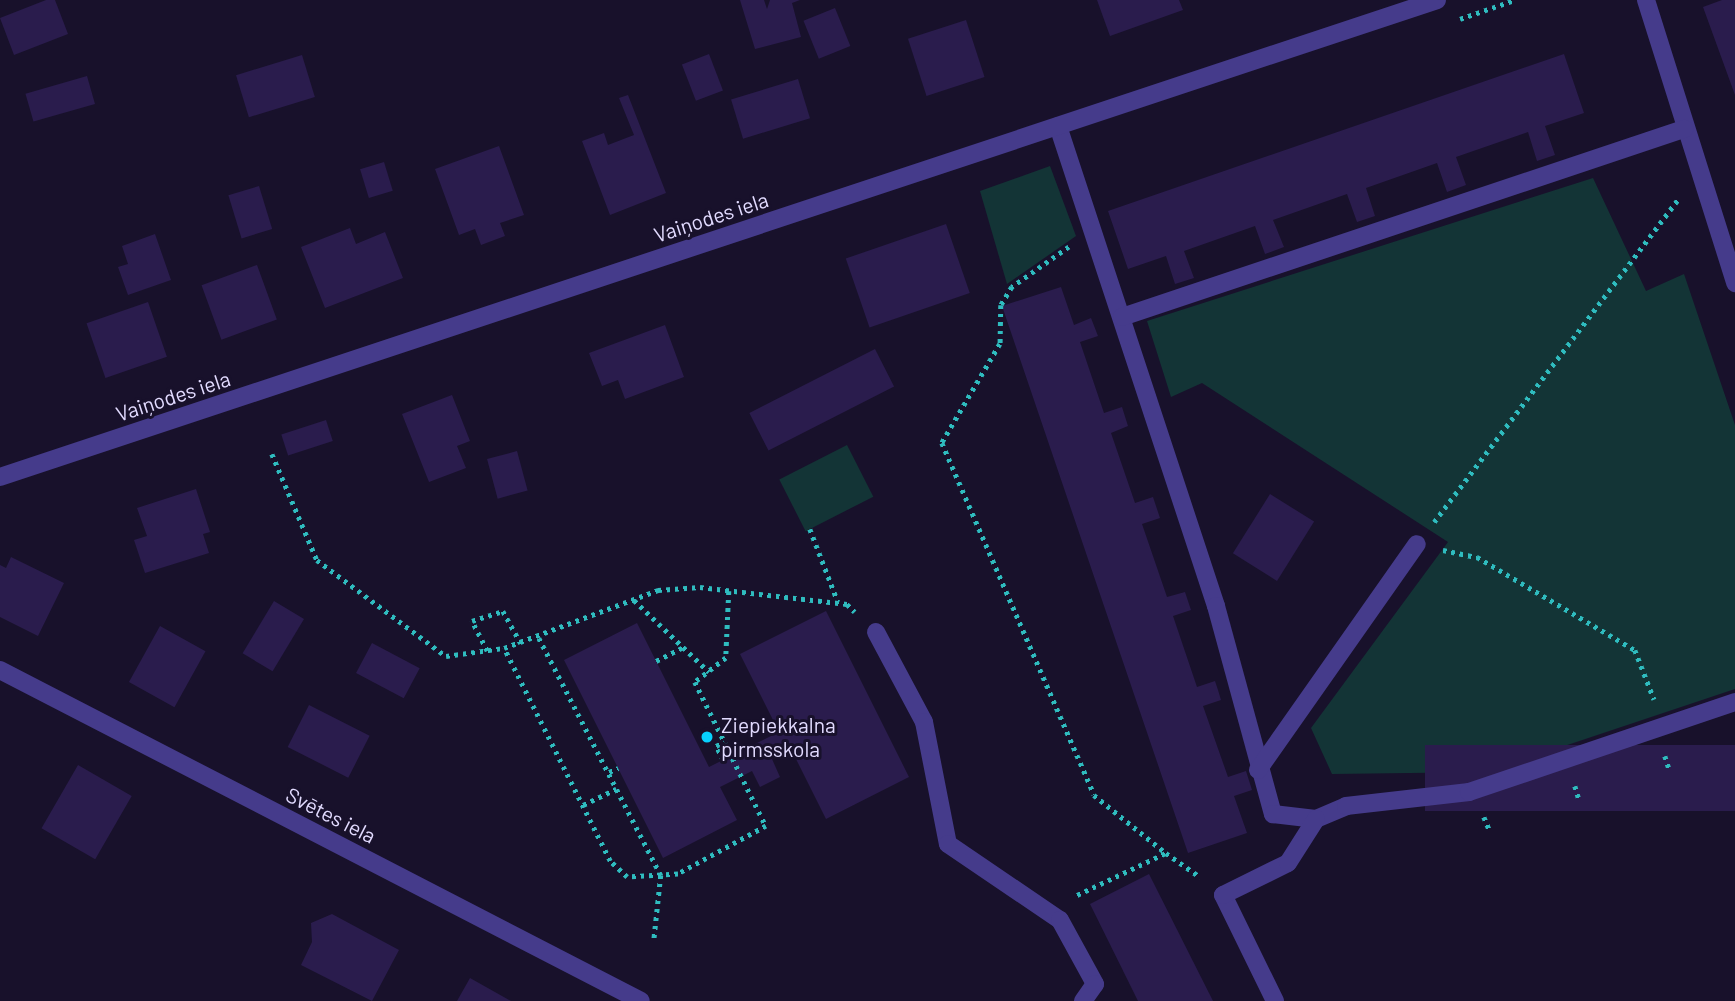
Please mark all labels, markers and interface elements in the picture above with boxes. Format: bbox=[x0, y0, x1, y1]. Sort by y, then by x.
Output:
street label: Vaiņodes iela bbox=[651, 187, 771, 247]
street label: Vaiņodes iela bbox=[113, 366, 233, 426]
place label: Ziepiekkalna pirmsskola bbox=[721, 712, 836, 762]
marker: Ziepiekkalna pirmsskola bbox=[699, 729, 715, 745]
street label: Svētes iela bbox=[282, 782, 380, 848]

